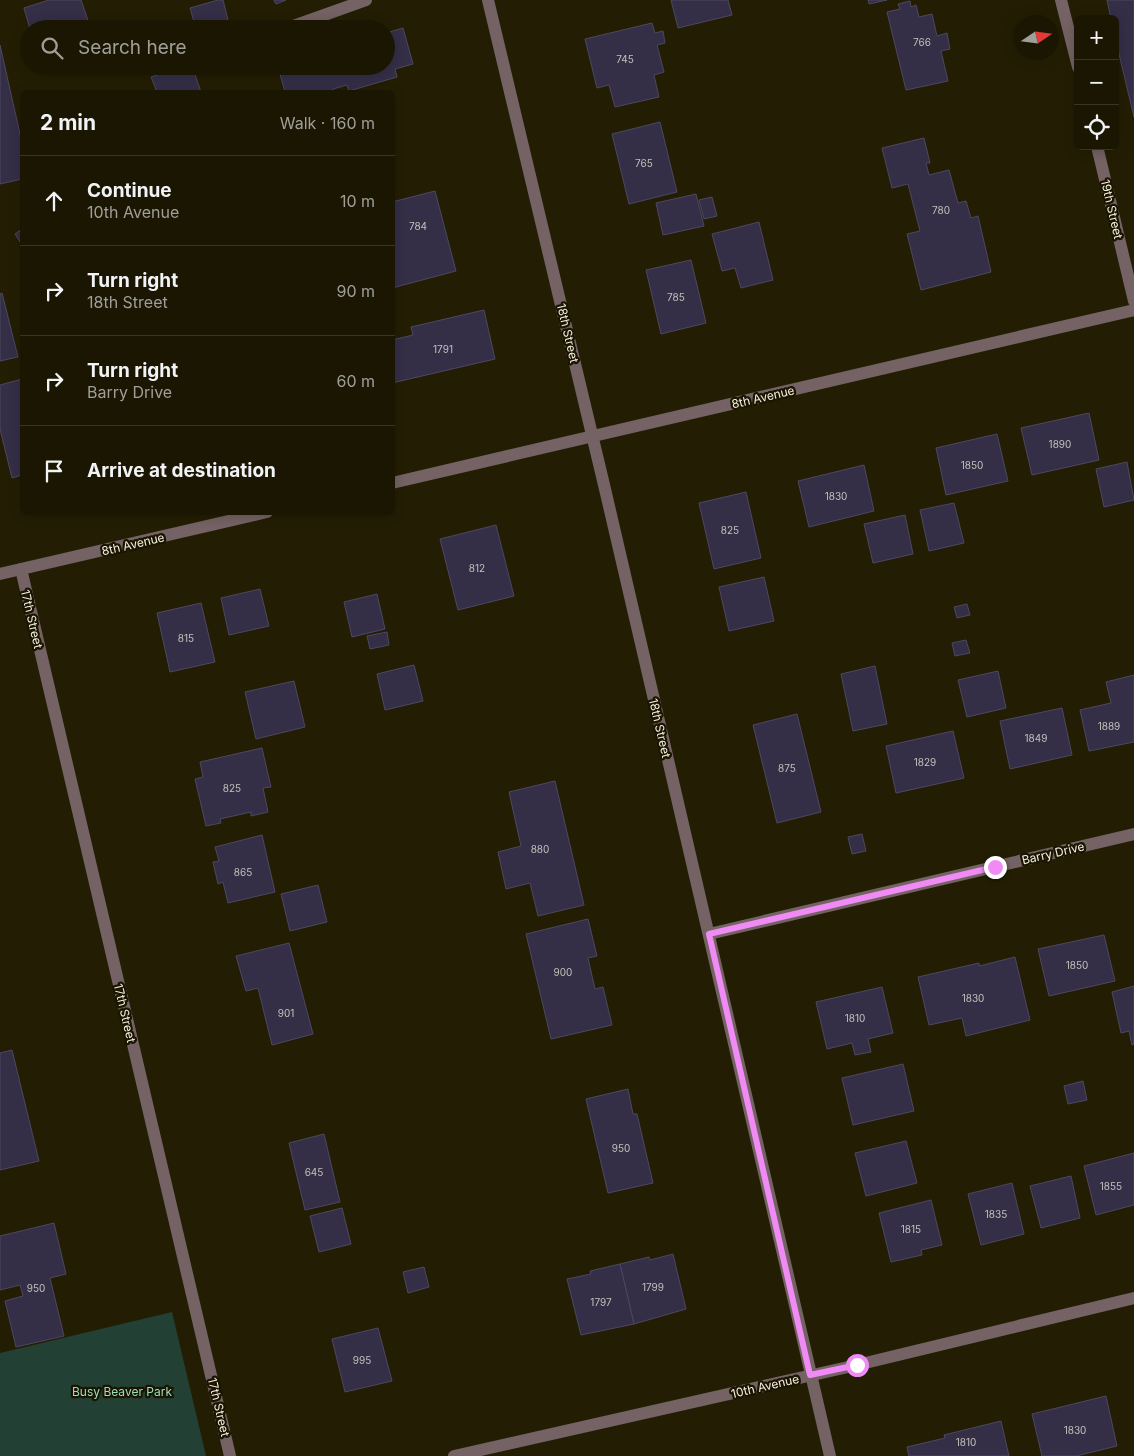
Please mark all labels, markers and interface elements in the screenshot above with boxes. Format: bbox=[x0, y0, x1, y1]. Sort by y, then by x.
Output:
north arrow bbox=[1014, 15, 1059, 60]
map controls bbox=[1074, 15, 1119, 150]
button: + bbox=[1074, 15, 1119, 60]
search box bbox=[20, 20, 395, 75]
icon: search bbox=[38, 34, 66, 62]
text: Search here bbox=[78, 36, 187, 59]
house number: 766 bbox=[913, 36, 931, 48]
house number: 745 bbox=[616, 53, 634, 65]
button: − bbox=[1074, 60, 1119, 105]
button: locate bbox=[1074, 105, 1119, 150]
text: 2 min bbox=[40, 110, 96, 135]
text: Walk · 160 m bbox=[280, 113, 375, 133]
house number: 765 bbox=[635, 157, 653, 169]
street label: 19th Street bbox=[1098, 178, 1126, 240]
text: Continue bbox=[87, 179, 172, 202]
icon: ahead bbox=[40, 187, 68, 215]
text: 10 m bbox=[340, 191, 375, 211]
text: 10th Avenue bbox=[87, 202, 179, 222]
house number: 780 bbox=[932, 204, 950, 216]
house number: 784 bbox=[409, 220, 427, 232]
text: Turn right bbox=[87, 269, 178, 292]
icon: right bbox=[40, 277, 68, 305]
text: 90 m bbox=[336, 281, 375, 301]
house number: 785 bbox=[667, 291, 685, 303]
text: 18th Street bbox=[87, 292, 168, 312]
street label: 18th Street bbox=[554, 302, 582, 364]
house number: 1791 bbox=[433, 343, 453, 355]
text: Turn right bbox=[87, 359, 178, 382]
icon: right bbox=[40, 367, 68, 395]
text: 60 m bbox=[336, 371, 375, 391]
text: Barry Drive bbox=[87, 382, 172, 402]
street label: 8th Avenue bbox=[730, 382, 796, 412]
house number: 1890 bbox=[1049, 438, 1071, 450]
icon: arrive bbox=[40, 457, 68, 485]
text: Arrive at destination bbox=[87, 459, 276, 482]
house number: 1850 bbox=[961, 459, 983, 471]
house number: 1830 bbox=[825, 490, 847, 502]
house number: 825 bbox=[721, 524, 739, 536]
street label: 8th Avenue bbox=[100, 529, 166, 559]
house number: 812 bbox=[469, 562, 485, 574]
street label: 17th Street bbox=[18, 588, 46, 650]
house number: 815 bbox=[178, 632, 194, 644]
street label: 18th Street bbox=[646, 697, 674, 759]
house number: 1889 bbox=[1098, 720, 1120, 732]
house number: 1849 bbox=[1025, 732, 1047, 744]
house number: 1829 bbox=[914, 756, 936, 768]
house number: 875 bbox=[778, 762, 796, 774]
house number: 825 bbox=[223, 782, 241, 794]
street label: Barry Drive bbox=[1020, 839, 1086, 867]
house number: 880 bbox=[531, 843, 549, 855]
route end bbox=[984, 856, 1007, 879]
house number: 865 bbox=[234, 866, 252, 878]
house number: 1850 bbox=[1066, 959, 1088, 971]
house number: 900 bbox=[554, 966, 572, 978]
street label: 17th Street bbox=[111, 982, 139, 1044]
house number: 1830 bbox=[962, 992, 984, 1004]
house number: 901 bbox=[278, 1007, 294, 1019]
house number: 1810 bbox=[845, 1012, 865, 1024]
house number: 950 bbox=[612, 1142, 630, 1154]
house number: 645 bbox=[305, 1166, 323, 1178]
house number: 1855 bbox=[1100, 1180, 1122, 1192]
house number: 1835 bbox=[985, 1208, 1007, 1220]
house number: 1815 bbox=[901, 1223, 921, 1235]
house number: 1799 bbox=[642, 1281, 664, 1293]
house number: 950 bbox=[27, 1282, 45, 1294]
house number: 1797 bbox=[590, 1296, 612, 1308]
house number: 995 bbox=[353, 1354, 371, 1366]
route start bbox=[846, 1354, 869, 1377]
street label: 10th Avenue bbox=[730, 1371, 800, 1401]
street label: 17th Street bbox=[205, 1376, 233, 1438]
park label: Busy Beaver Park bbox=[72, 1384, 172, 1399]
house number: 1830 bbox=[1064, 1424, 1086, 1436]
house number: 1810 bbox=[956, 1436, 976, 1448]

